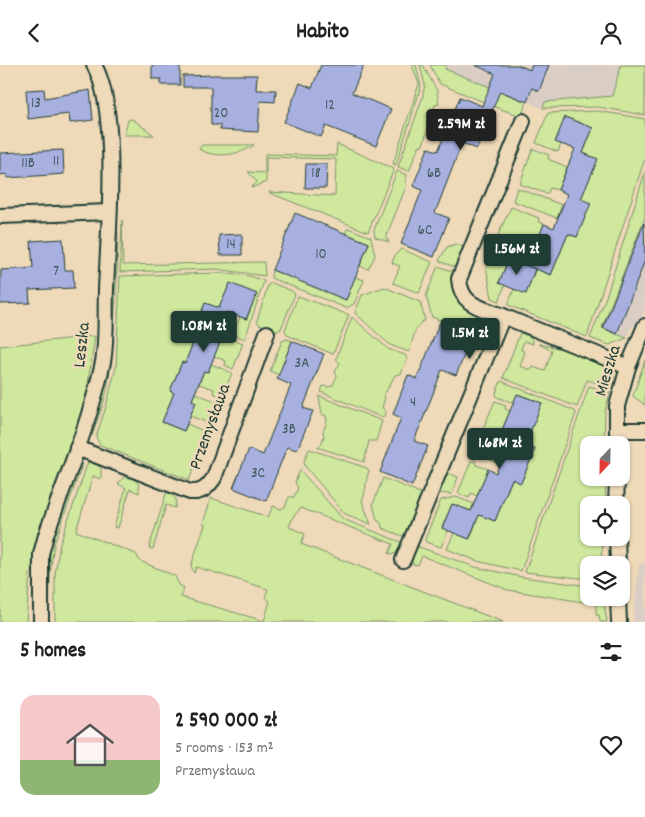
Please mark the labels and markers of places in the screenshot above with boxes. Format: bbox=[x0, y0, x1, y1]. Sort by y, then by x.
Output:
pin: 2.59M zł bbox=[409, 109, 513, 151]
pin: 1.56M zł bbox=[465, 233, 569, 276]
pin: 1.08M zł bbox=[152, 311, 256, 353]
pin: 1.5M zł bbox=[424, 317, 516, 360]
pin: 1.68M zł bbox=[448, 427, 552, 470]

